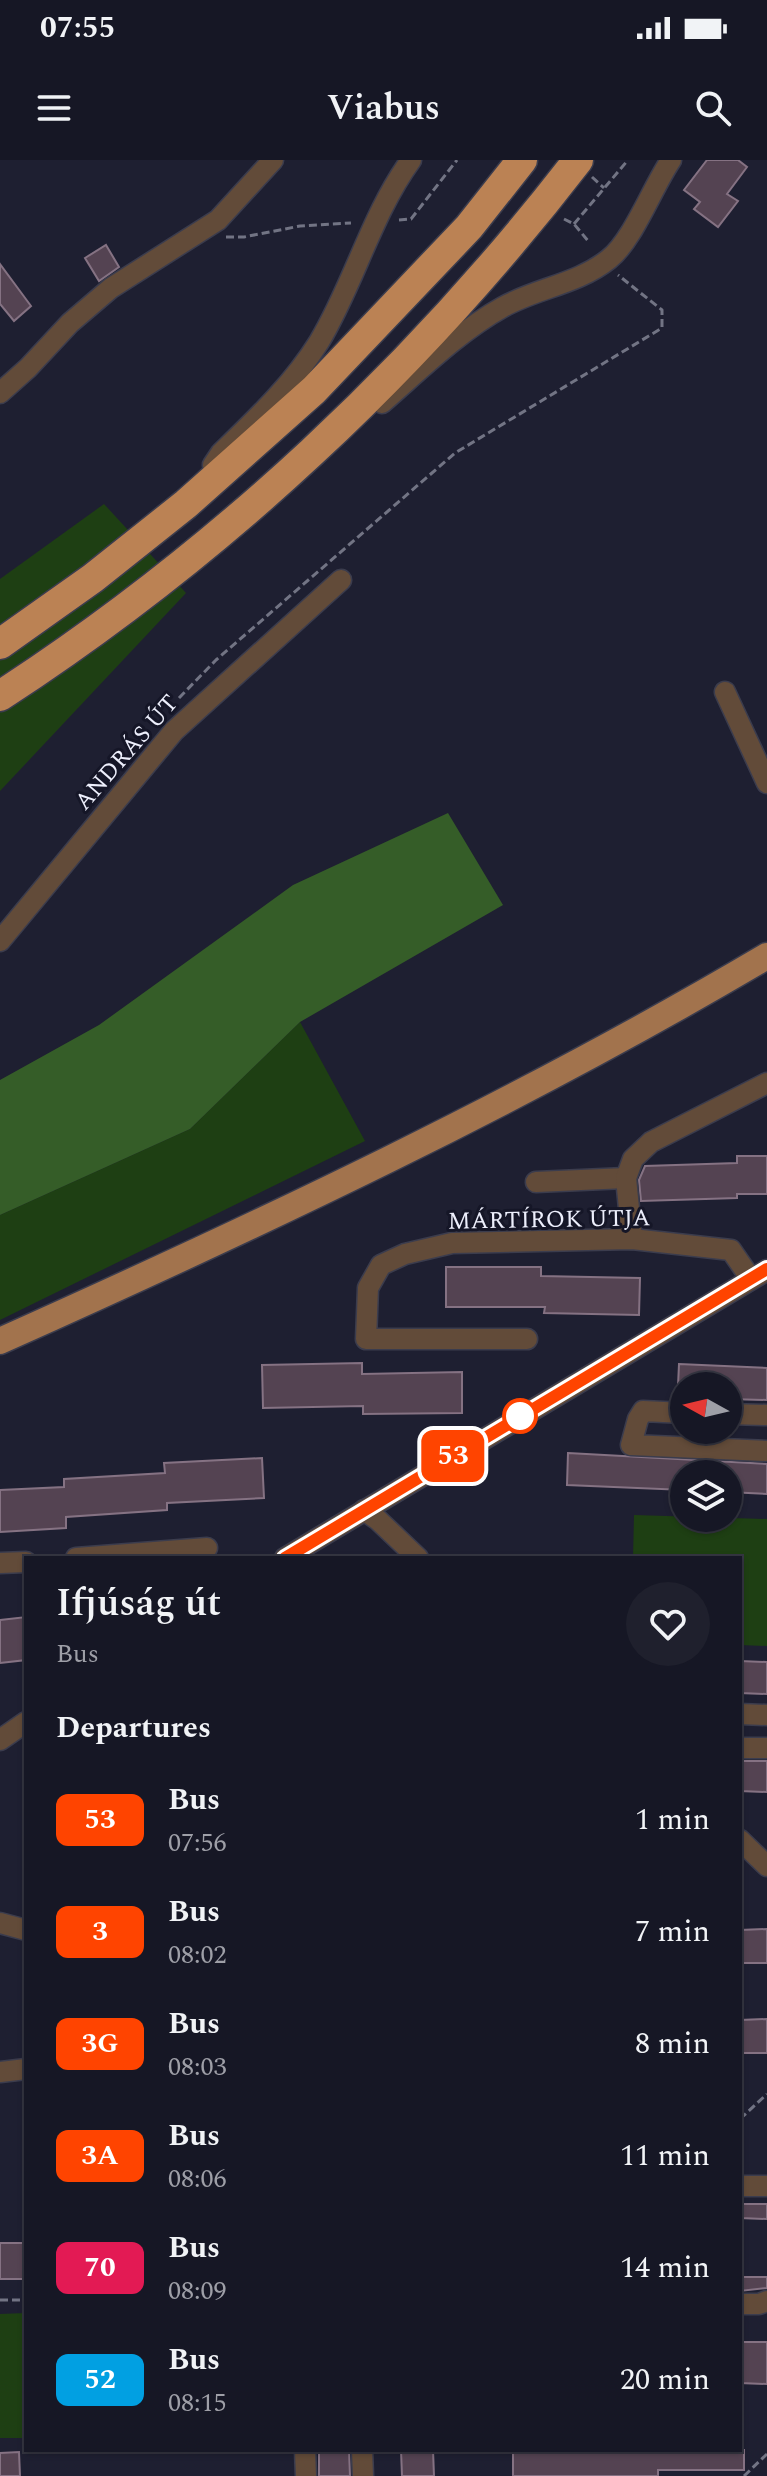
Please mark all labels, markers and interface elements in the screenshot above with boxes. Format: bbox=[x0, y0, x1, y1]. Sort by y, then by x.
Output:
text: 07:55 bbox=[40, 5, 115, 51]
text: Viabus bbox=[327, 81, 440, 136]
icon: menu bbox=[32, 86, 76, 130]
icon: search bbox=[691, 86, 735, 130]
street label: ANDRÁS ÚT bbox=[66, 687, 187, 819]
street label: MÁRTÍROK ÚTJA bbox=[447, 1200, 651, 1240]
north arrow bbox=[670, 1372, 742, 1444]
map controls bbox=[670, 1372, 742, 1532]
unlabelled marker bbox=[503, 1399, 537, 1433]
line badge: 53 bbox=[417, 1430, 489, 1482]
text: 53 bbox=[437, 1434, 469, 1477]
button: layers bbox=[670, 1460, 742, 1532]
text: Ifjúság út bbox=[56, 1575, 221, 1633]
button: heart bbox=[626, 1582, 710, 1666]
text: Bus bbox=[56, 1634, 99, 1674]
text: Departures bbox=[56, 1705, 211, 1751]
text: Bus bbox=[168, 1777, 220, 1823]
text: 1 min bbox=[635, 1797, 710, 1843]
text: 53 bbox=[84, 1798, 116, 1841]
text: 07:56 bbox=[168, 1823, 227, 1863]
text: Bus bbox=[168, 1889, 220, 1935]
text: 7 min bbox=[635, 1909, 710, 1955]
text: 3 bbox=[92, 1910, 108, 1953]
text: 08:02 bbox=[168, 1935, 227, 1975]
text: Bus bbox=[168, 2001, 220, 2047]
text: 8 min bbox=[635, 2021, 710, 2067]
text: 3G bbox=[82, 2022, 118, 2065]
text: 08:03 bbox=[168, 2047, 227, 2087]
text: Bus bbox=[168, 2113, 220, 2159]
text: 11 min bbox=[620, 2133, 710, 2179]
text: 3A bbox=[81, 2134, 119, 2177]
text: 08:06 bbox=[168, 2159, 227, 2199]
text: Bus bbox=[168, 2225, 220, 2271]
text: 14 min bbox=[620, 2245, 710, 2291]
text: 70 bbox=[84, 2246, 116, 2289]
text: 08:09 bbox=[168, 2271, 227, 2311]
text: Bus bbox=[168, 2337, 220, 2383]
text: 20 min bbox=[620, 2357, 710, 2403]
text: 52 bbox=[84, 2358, 116, 2401]
text: 08:15 bbox=[168, 2383, 227, 2423]

